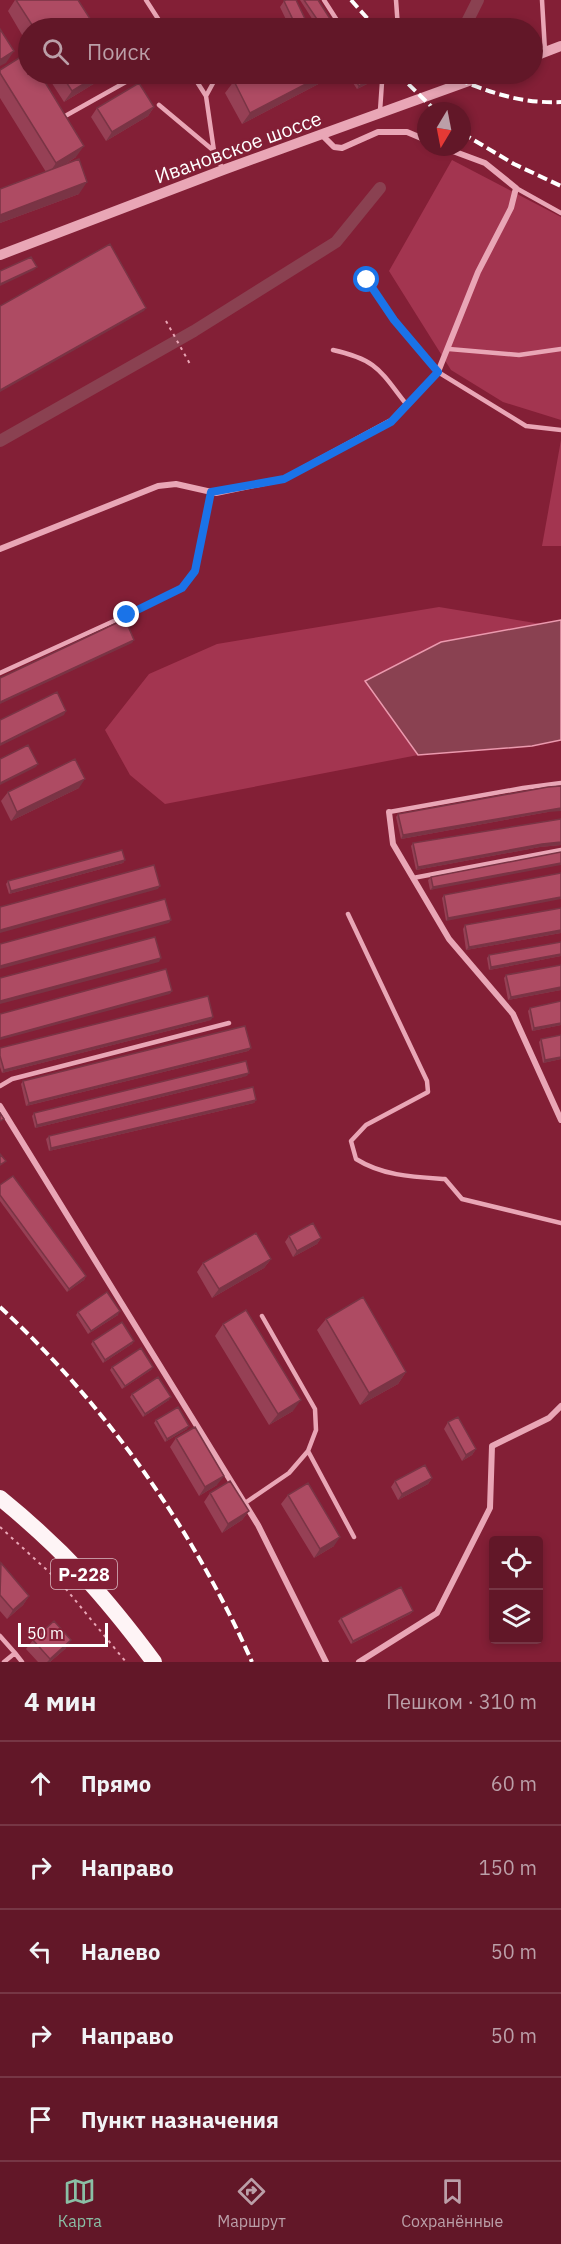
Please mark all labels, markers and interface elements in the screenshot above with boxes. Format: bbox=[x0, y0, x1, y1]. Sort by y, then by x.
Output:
search box bbox=[18, 18, 543, 84]
icon: search bbox=[39, 35, 72, 68]
text: Поиск bbox=[87, 37, 151, 66]
north arrow bbox=[417, 102, 471, 156]
street label: Ивановское шоссе bbox=[151, 104, 325, 190]
route start bbox=[353, 266, 379, 292]
route end bbox=[113, 601, 139, 627]
map controls bbox=[489, 1536, 543, 1644]
button: locate bbox=[489, 1536, 543, 1590]
road number: Р-228 bbox=[51, 1559, 117, 1589]
button: layers bbox=[489, 1590, 543, 1644]
scale bar bbox=[18, 1620, 108, 1648]
text: 50 m bbox=[27, 1623, 64, 1643]
text: 4 мин bbox=[24, 1684, 96, 1718]
text: Пешком · 310 m bbox=[386, 1688, 537, 1715]
icon: ahead bbox=[24, 1767, 57, 1800]
text: Прямо bbox=[81, 1769, 151, 1798]
text: 60 m bbox=[491, 1770, 537, 1797]
icon: right bbox=[24, 1851, 57, 1884]
text: Направо bbox=[81, 1853, 174, 1882]
text: 150 m bbox=[479, 1854, 537, 1881]
icon: left bbox=[24, 1935, 57, 1968]
text: Налево bbox=[81, 1937, 160, 1966]
text: 50 m bbox=[491, 1938, 537, 1965]
icon: right bbox=[24, 2019, 57, 2052]
text: Направо bbox=[81, 2021, 174, 2050]
text: 50 m bbox=[491, 2022, 537, 2049]
icon: arrive bbox=[24, 2103, 57, 2136]
text: Пункт назначения bbox=[81, 2105, 279, 2134]
tab: Карта bbox=[58, 2175, 102, 2231]
tab: Маршрут bbox=[217, 2175, 286, 2231]
tab: Сохранённые bbox=[401, 2175, 503, 2231]

